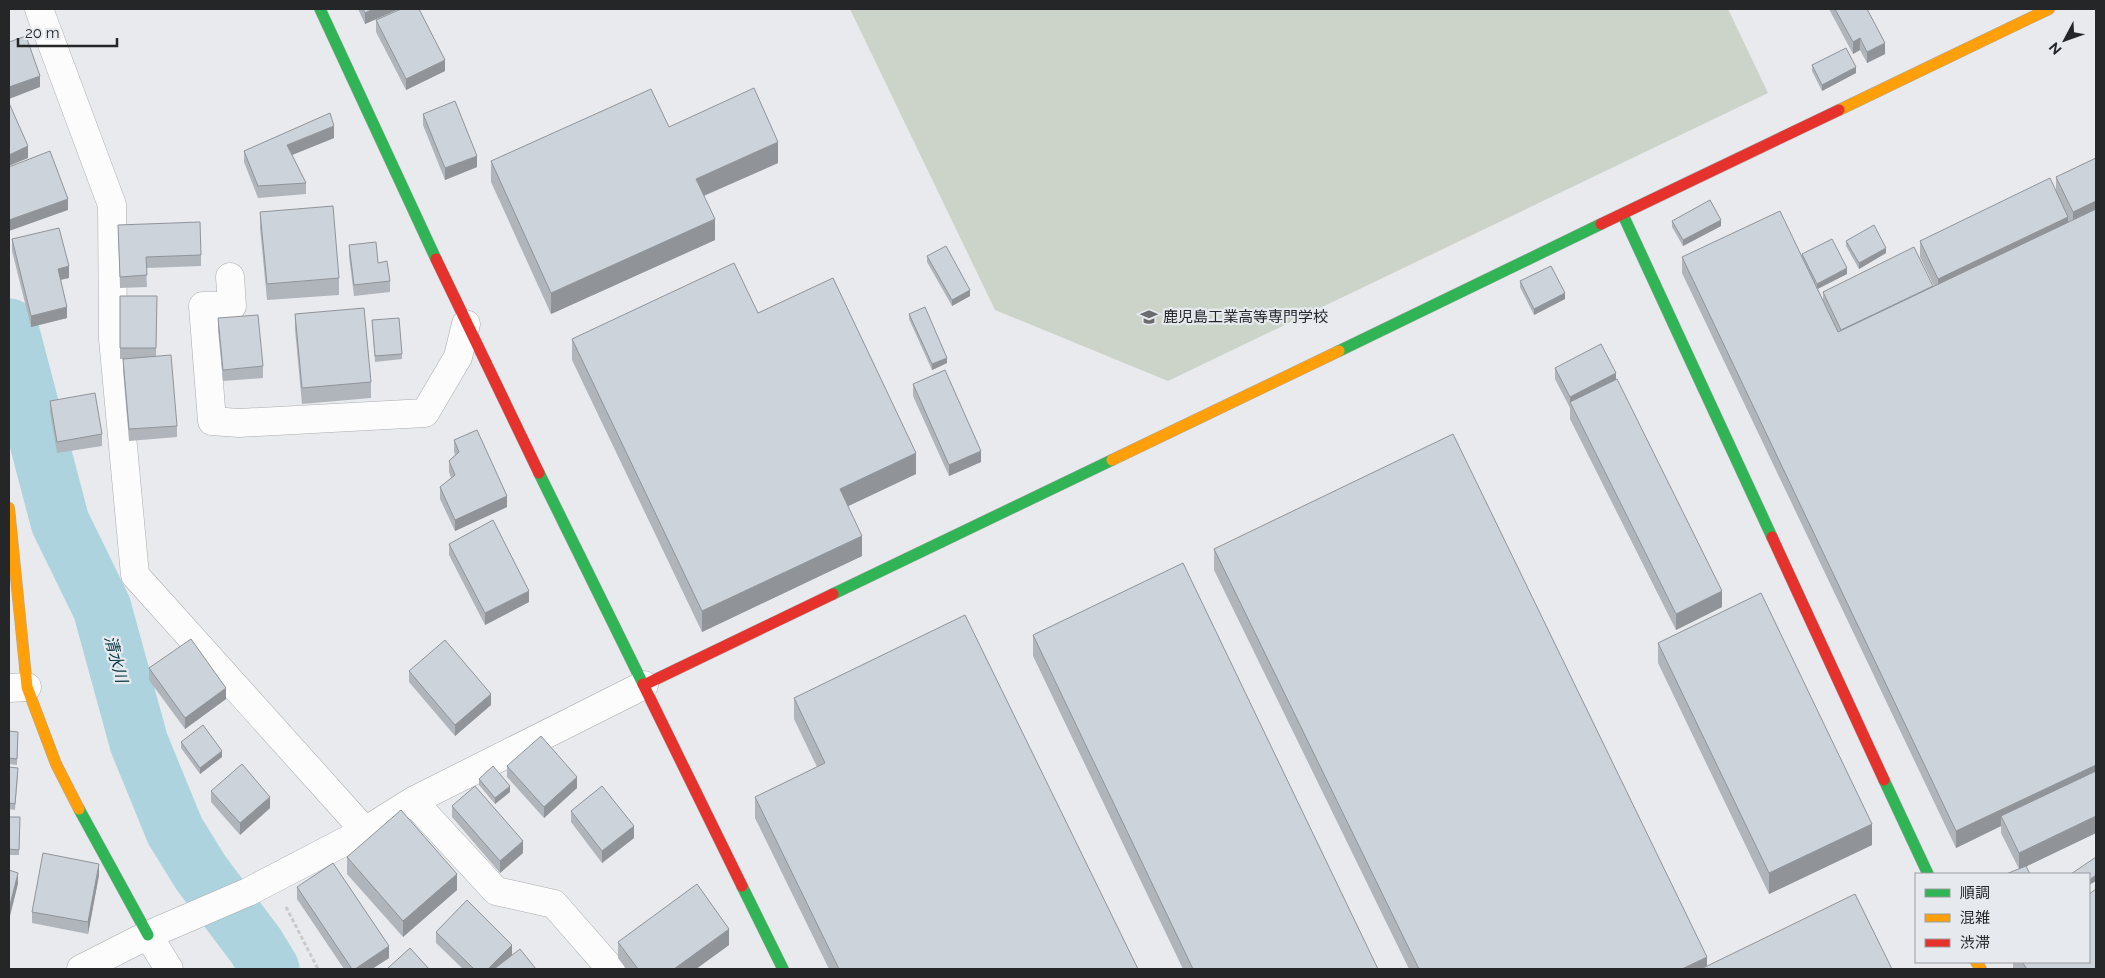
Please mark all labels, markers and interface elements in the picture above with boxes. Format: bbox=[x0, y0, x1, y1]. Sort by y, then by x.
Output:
scale bar bbox=[18, 15, 116, 47]
north arrow bbox=[2040, 15, 2090, 65]
text: 20 m bbox=[25, 24, 60, 42]
text: N bbox=[2046, 39, 2065, 58]
school or university icon: 鹿児島工業高等専門学校 bbox=[1139, 307, 1159, 327]
place label: 鹿児島工業高等専門学校 bbox=[1163, 308, 1328, 326]
water label: 清水川 bbox=[101, 633, 132, 687]
legend bbox=[1915, 873, 2090, 963]
text: 順調 bbox=[1960, 884, 1990, 902]
text: 混雑 bbox=[1960, 909, 1990, 927]
text: 渋滞 bbox=[1960, 934, 1990, 952]

